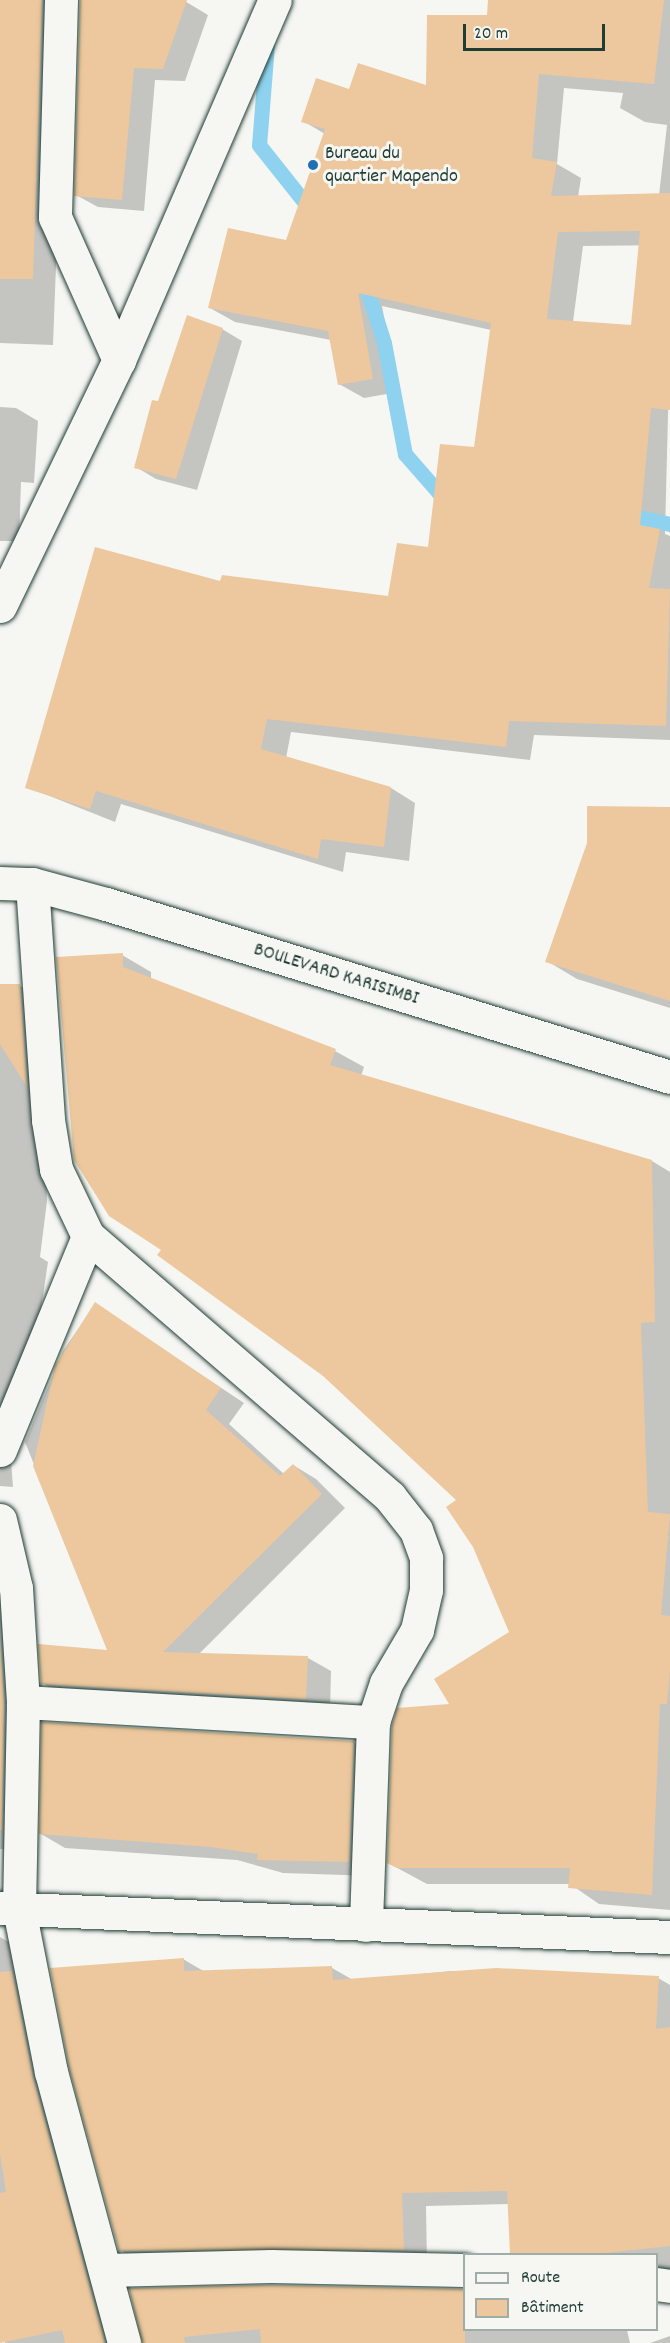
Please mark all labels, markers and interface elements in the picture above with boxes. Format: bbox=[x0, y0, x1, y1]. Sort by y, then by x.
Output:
scale bar bbox=[466, 12, 608, 50]
text: 20 m bbox=[474, 22, 508, 47]
place label: Bureau du quartier Mapendo bbox=[325, 142, 458, 189]
marker: Bureau du quartier Mapendo bbox=[306, 158, 320, 172]
street label: BOULEVARD KARISIMBI bbox=[250, 938, 422, 1012]
legend bbox=[463, 2253, 658, 2331]
text: Route bbox=[521, 2266, 560, 2291]
text: Bâtiment bbox=[521, 2296, 584, 2321]

